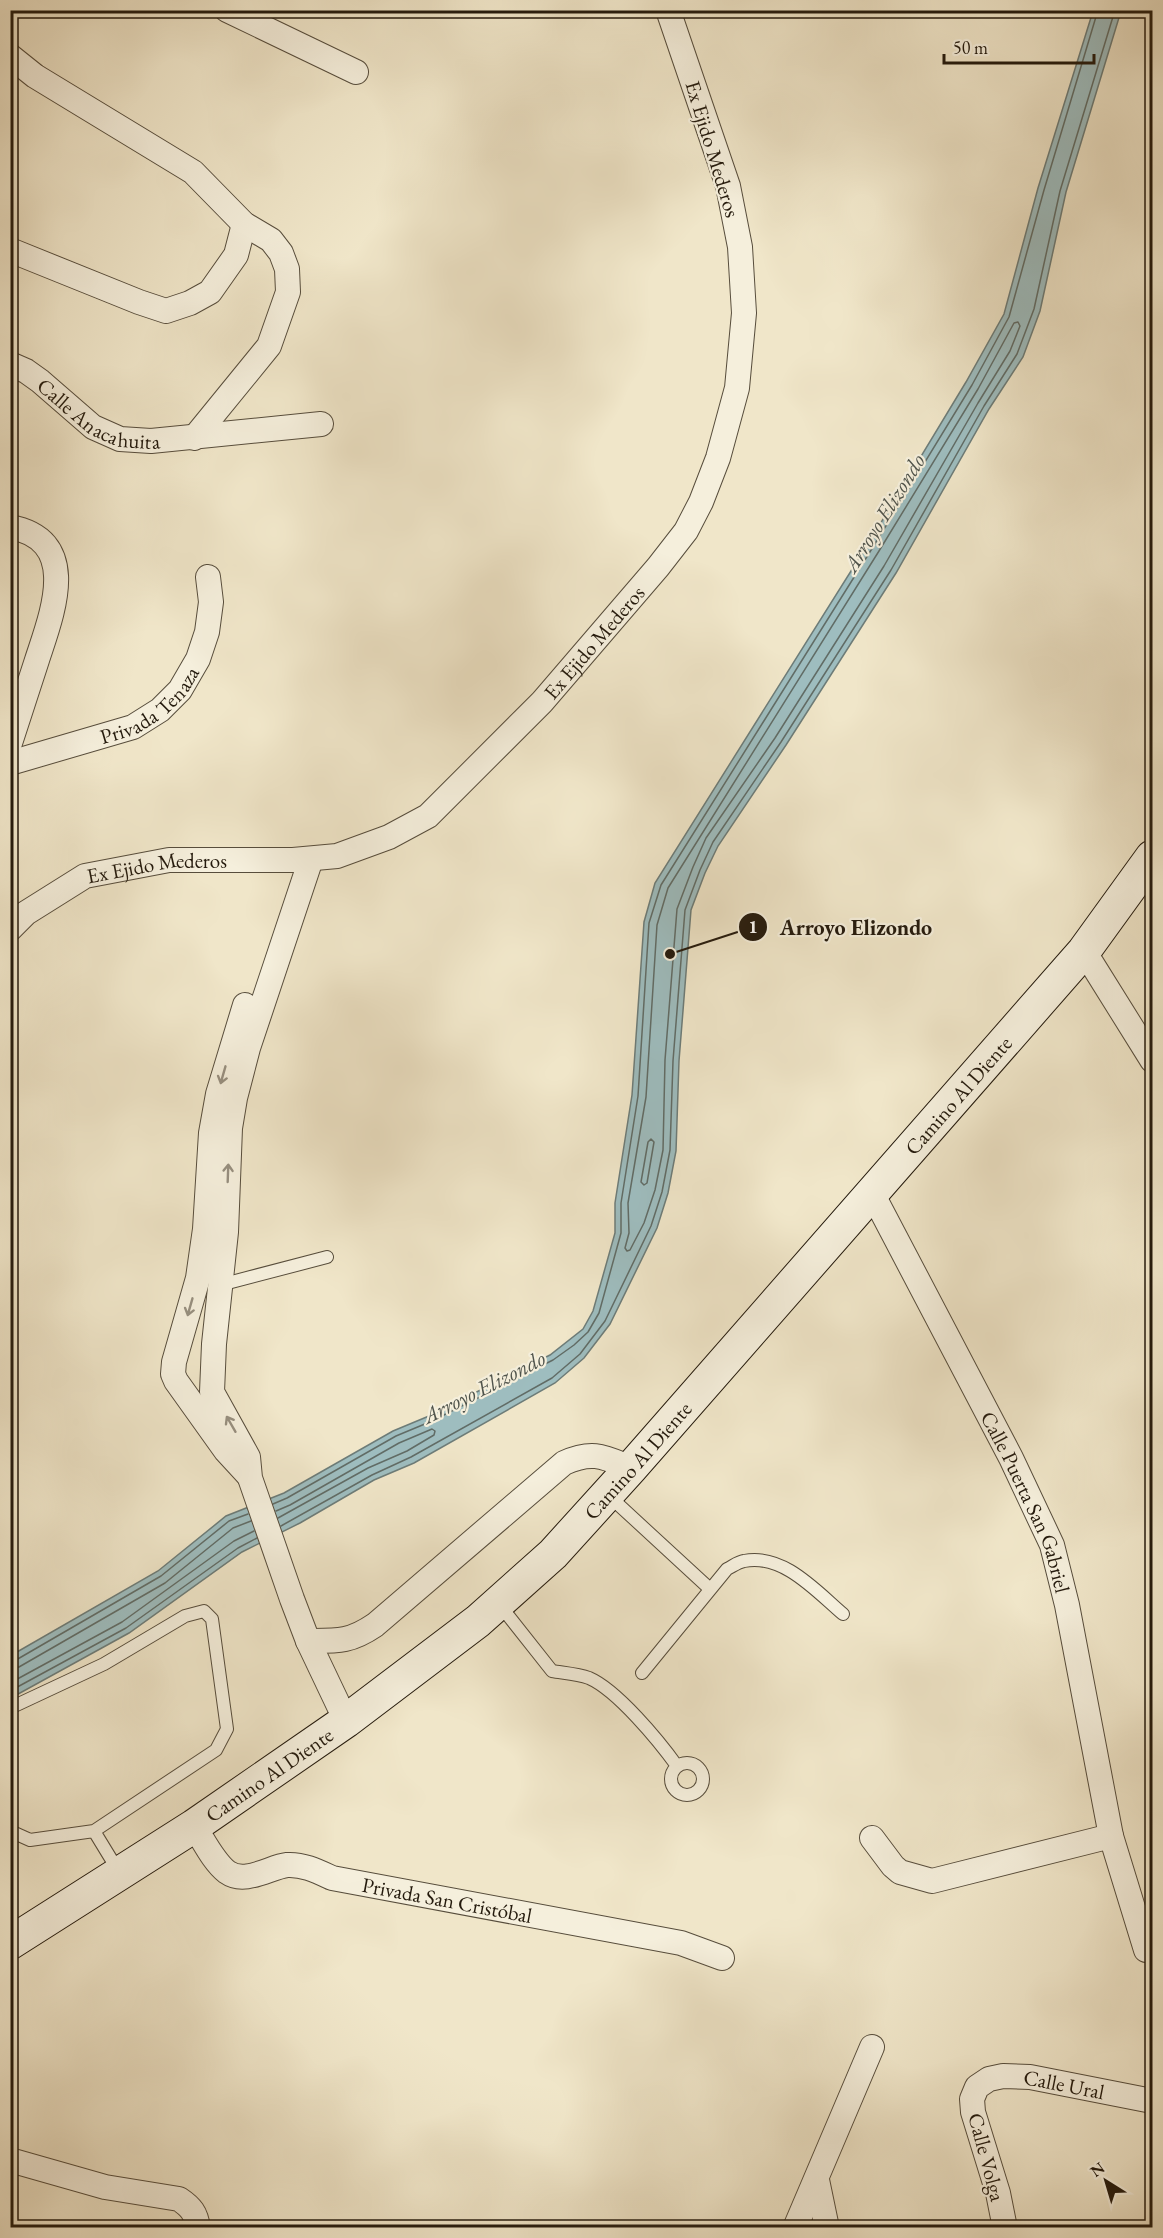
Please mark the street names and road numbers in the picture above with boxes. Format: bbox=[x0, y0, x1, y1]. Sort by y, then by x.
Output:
street label: Ex Ejido Mederos bbox=[679, 77, 747, 221]
street label: Calle Anacahuita bbox=[32, 372, 162, 455]
street label: Ex Ejido Mederos bbox=[537, 579, 650, 704]
street label: Privada Tenaza bbox=[97, 661, 205, 750]
street label: Ex Ejido Mederos bbox=[84, 845, 227, 889]
street label: Camino Al Diente bbox=[898, 1030, 1017, 1160]
street label: Camino Al Diente bbox=[577, 1395, 697, 1525]
street label: Calle Puerta San Gabriel bbox=[975, 1406, 1077, 1596]
street label: Camino Al Diente bbox=[200, 1721, 338, 1828]
street label: Privada San Cristóbal bbox=[360, 1870, 534, 1929]
street label: Calle Ural bbox=[1021, 2063, 1107, 2105]
street label: Calle Volga bbox=[962, 2110, 1012, 2205]

